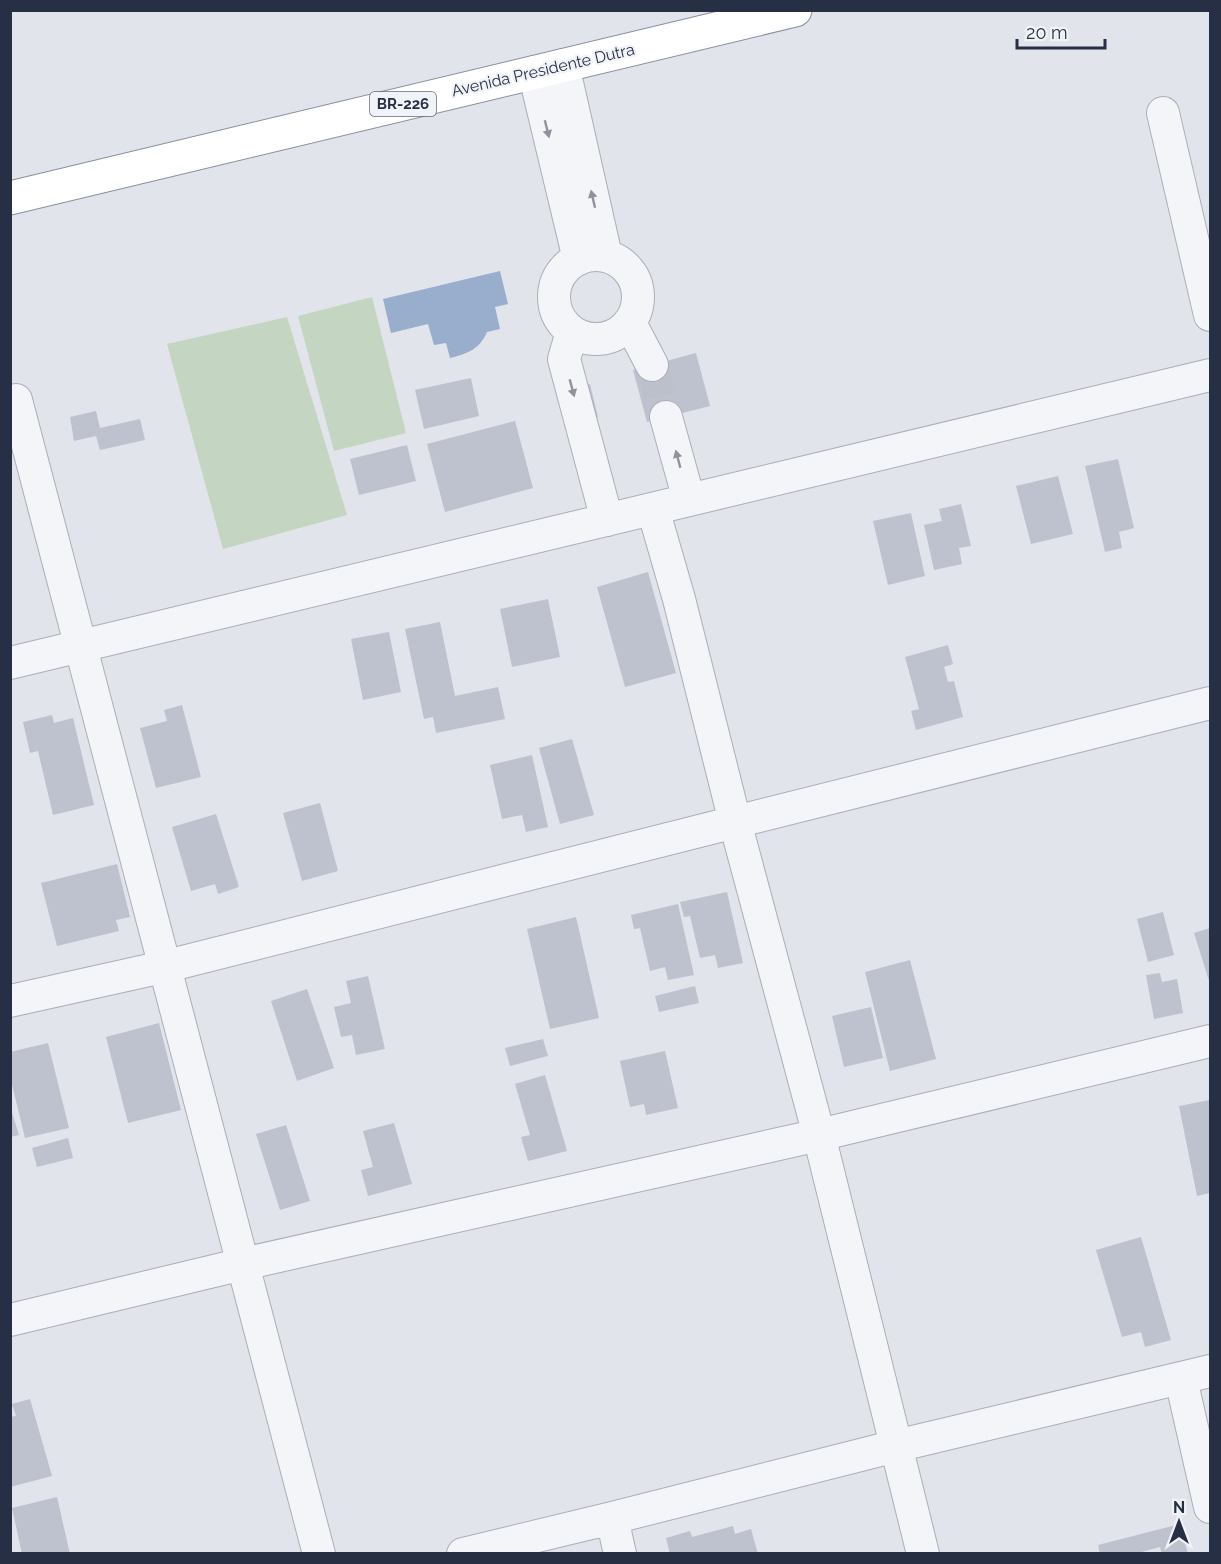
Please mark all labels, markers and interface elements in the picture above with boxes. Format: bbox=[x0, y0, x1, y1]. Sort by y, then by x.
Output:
scale bar bbox=[1017, 12, 1106, 50]
text: 20 m bbox=[1026, 22, 1068, 43]
street label: Avenida Presidente Dutra bbox=[450, 40, 636, 100]
road number: BR-226 bbox=[370, 92, 436, 116]
one-way arrow bbox=[543, 120, 553, 138]
one-way arrow bbox=[588, 190, 598, 208]
one-way arrow bbox=[568, 380, 577, 398]
one-way arrow bbox=[672, 450, 682, 468]
north arrow bbox=[1149, 1492, 1209, 1552]
text: N bbox=[1173, 1498, 1185, 1517]

